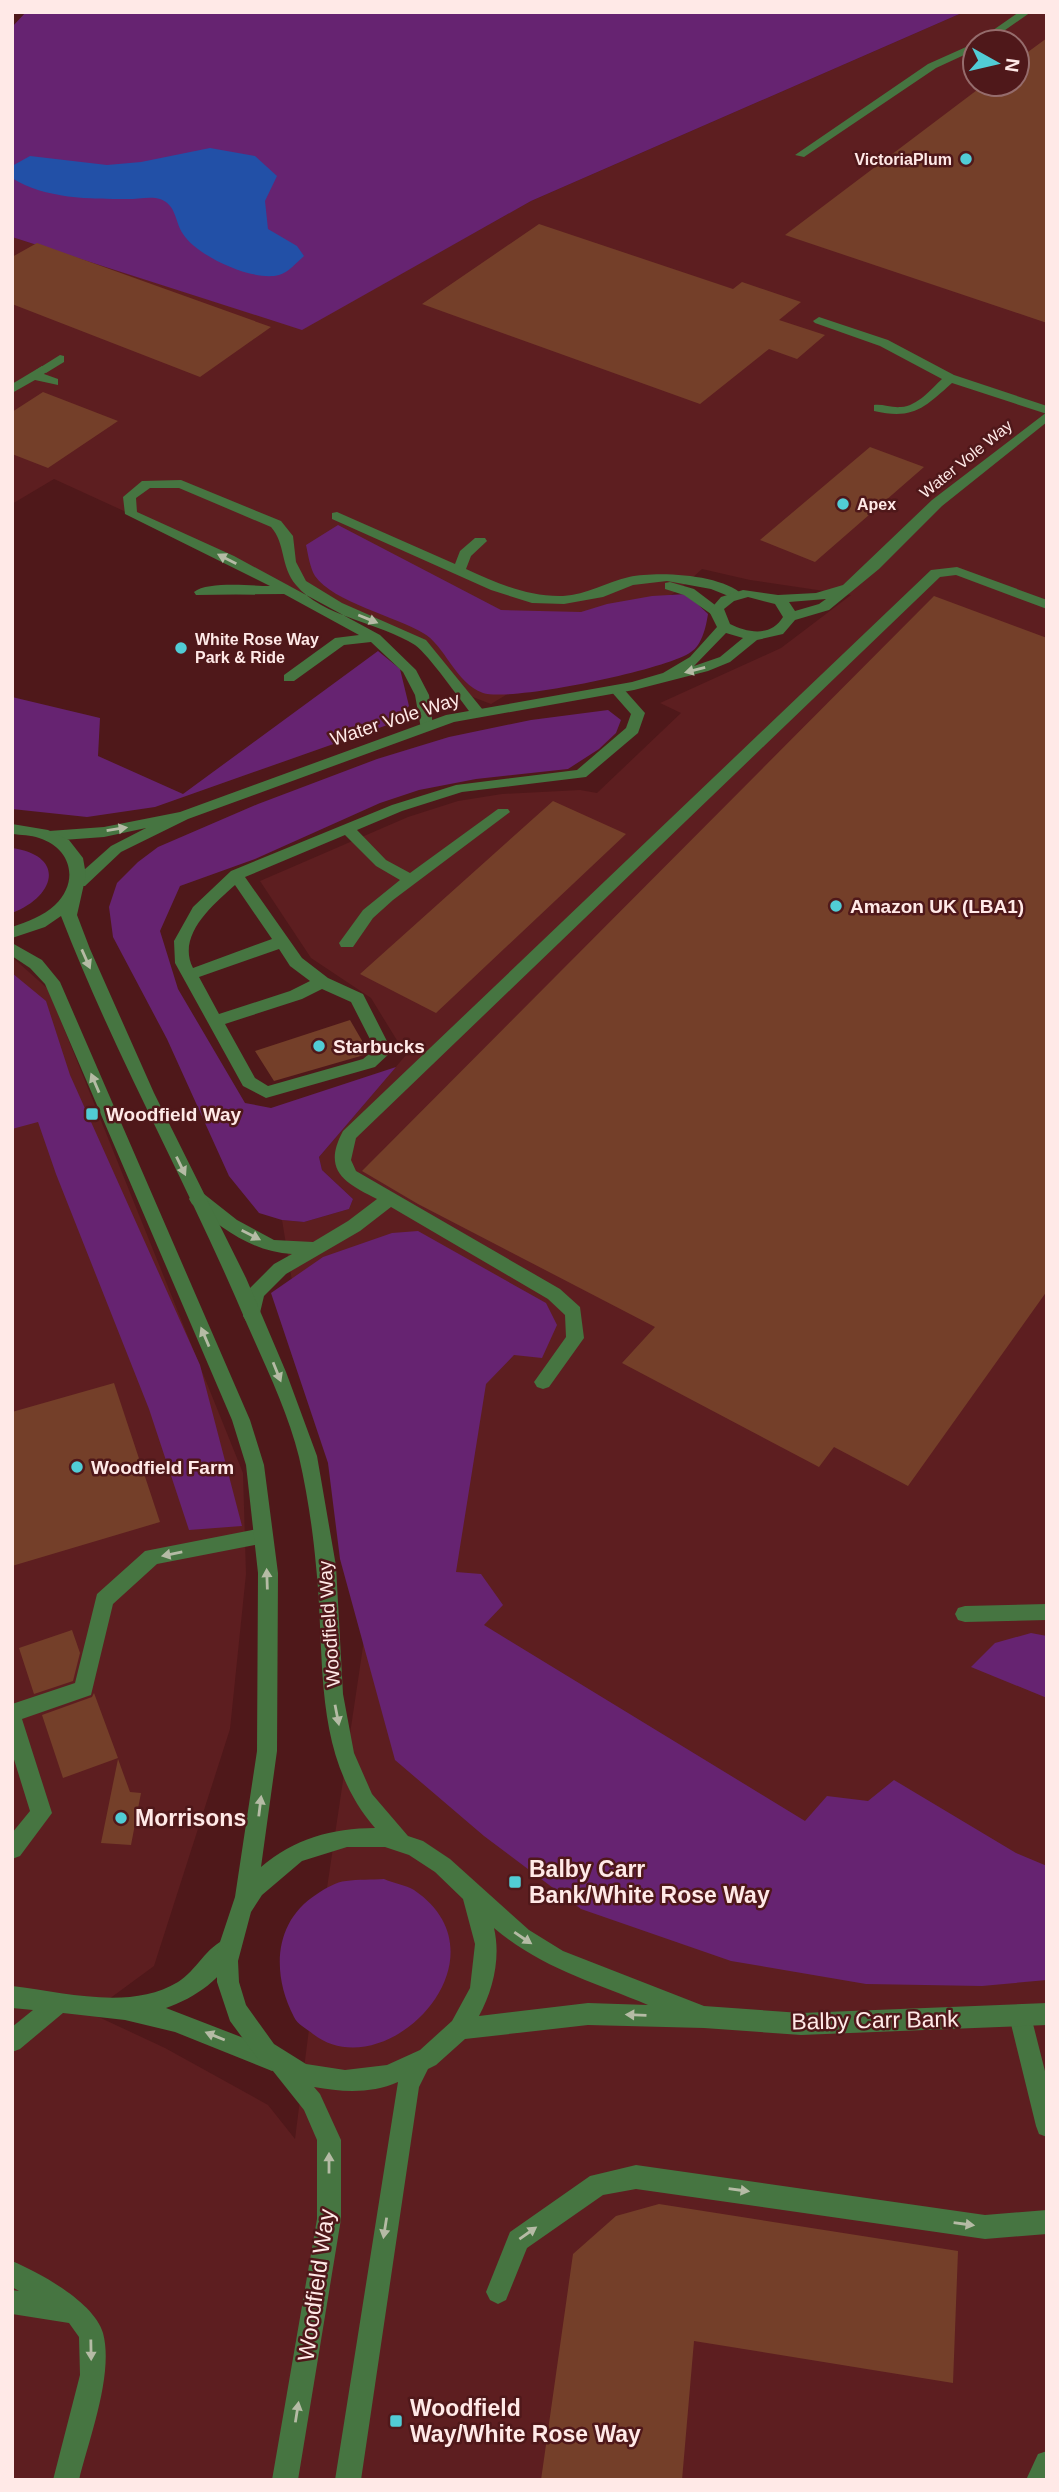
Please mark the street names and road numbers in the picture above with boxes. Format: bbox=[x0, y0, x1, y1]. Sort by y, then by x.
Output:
street label: Water Vole Way bbox=[917, 417, 1015, 501]
street label: Water Vole Way bbox=[328, 688, 463, 750]
street label: Woodfield Way bbox=[314, 1560, 344, 1688]
street label: Balby Carr Bank bbox=[791, 2006, 959, 2034]
street label: Woodfield Way bbox=[292, 2207, 340, 2363]

